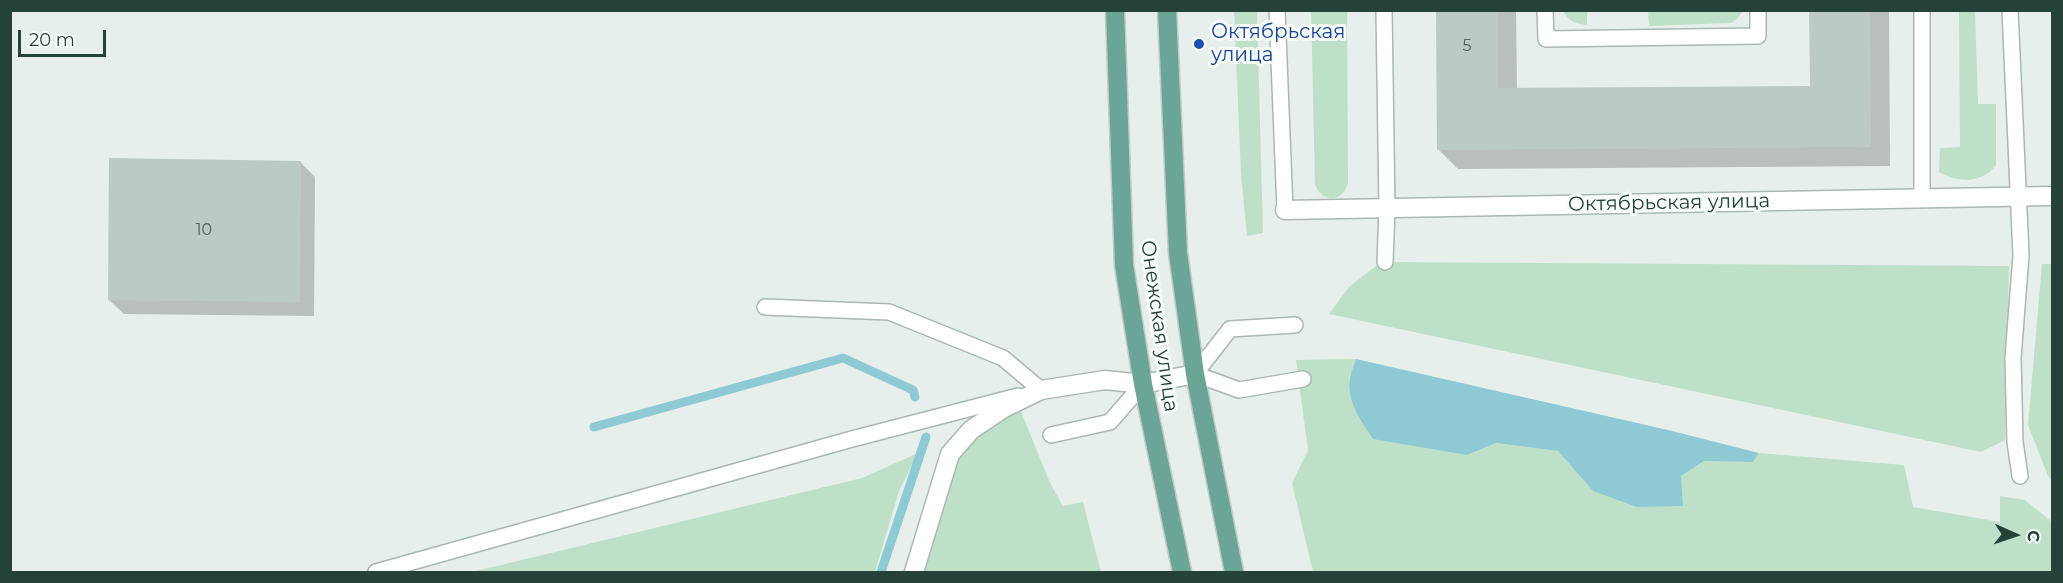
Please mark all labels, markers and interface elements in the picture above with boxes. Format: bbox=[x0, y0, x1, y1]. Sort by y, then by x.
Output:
scale bar bbox=[21, 18, 110, 56]
place label: Октябрьская улица bbox=[1211, 20, 1345, 67]
text: 20 m bbox=[29, 29, 75, 51]
house number: 5 bbox=[1462, 36, 1472, 56]
marker: Октябрьская улица bbox=[1192, 37, 1206, 51]
street label: Октябрьская улица bbox=[1568, 189, 1770, 217]
house number: 10 bbox=[196, 220, 212, 240]
street label: Онежская улица bbox=[1135, 239, 1183, 413]
north arrow bbox=[1985, 505, 2045, 565]
text: С bbox=[2024, 530, 2043, 542]

